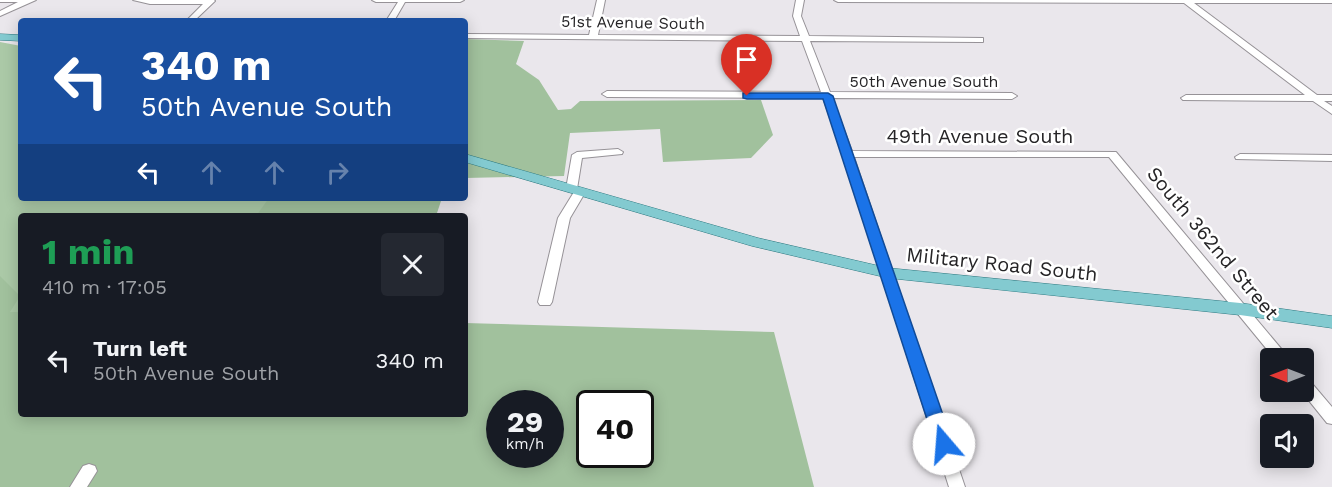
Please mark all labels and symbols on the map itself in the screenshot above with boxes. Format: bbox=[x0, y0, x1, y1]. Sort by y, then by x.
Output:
street label: 51st Avenue South bbox=[561, 12, 705, 33]
pin bbox=[721, 34, 772, 96]
street label: 50th Avenue South bbox=[849, 72, 999, 91]
street label: 49th Avenue South bbox=[887, 124, 1073, 148]
street label: South 362nd Street bbox=[1142, 162, 1284, 325]
street label: Military Road South bbox=[905, 242, 1099, 286]
north arrow bbox=[1260, 348, 1314, 402]
speed limit sign: 40 bbox=[576, 390, 654, 468]
position arrow bbox=[912, 412, 976, 476]

